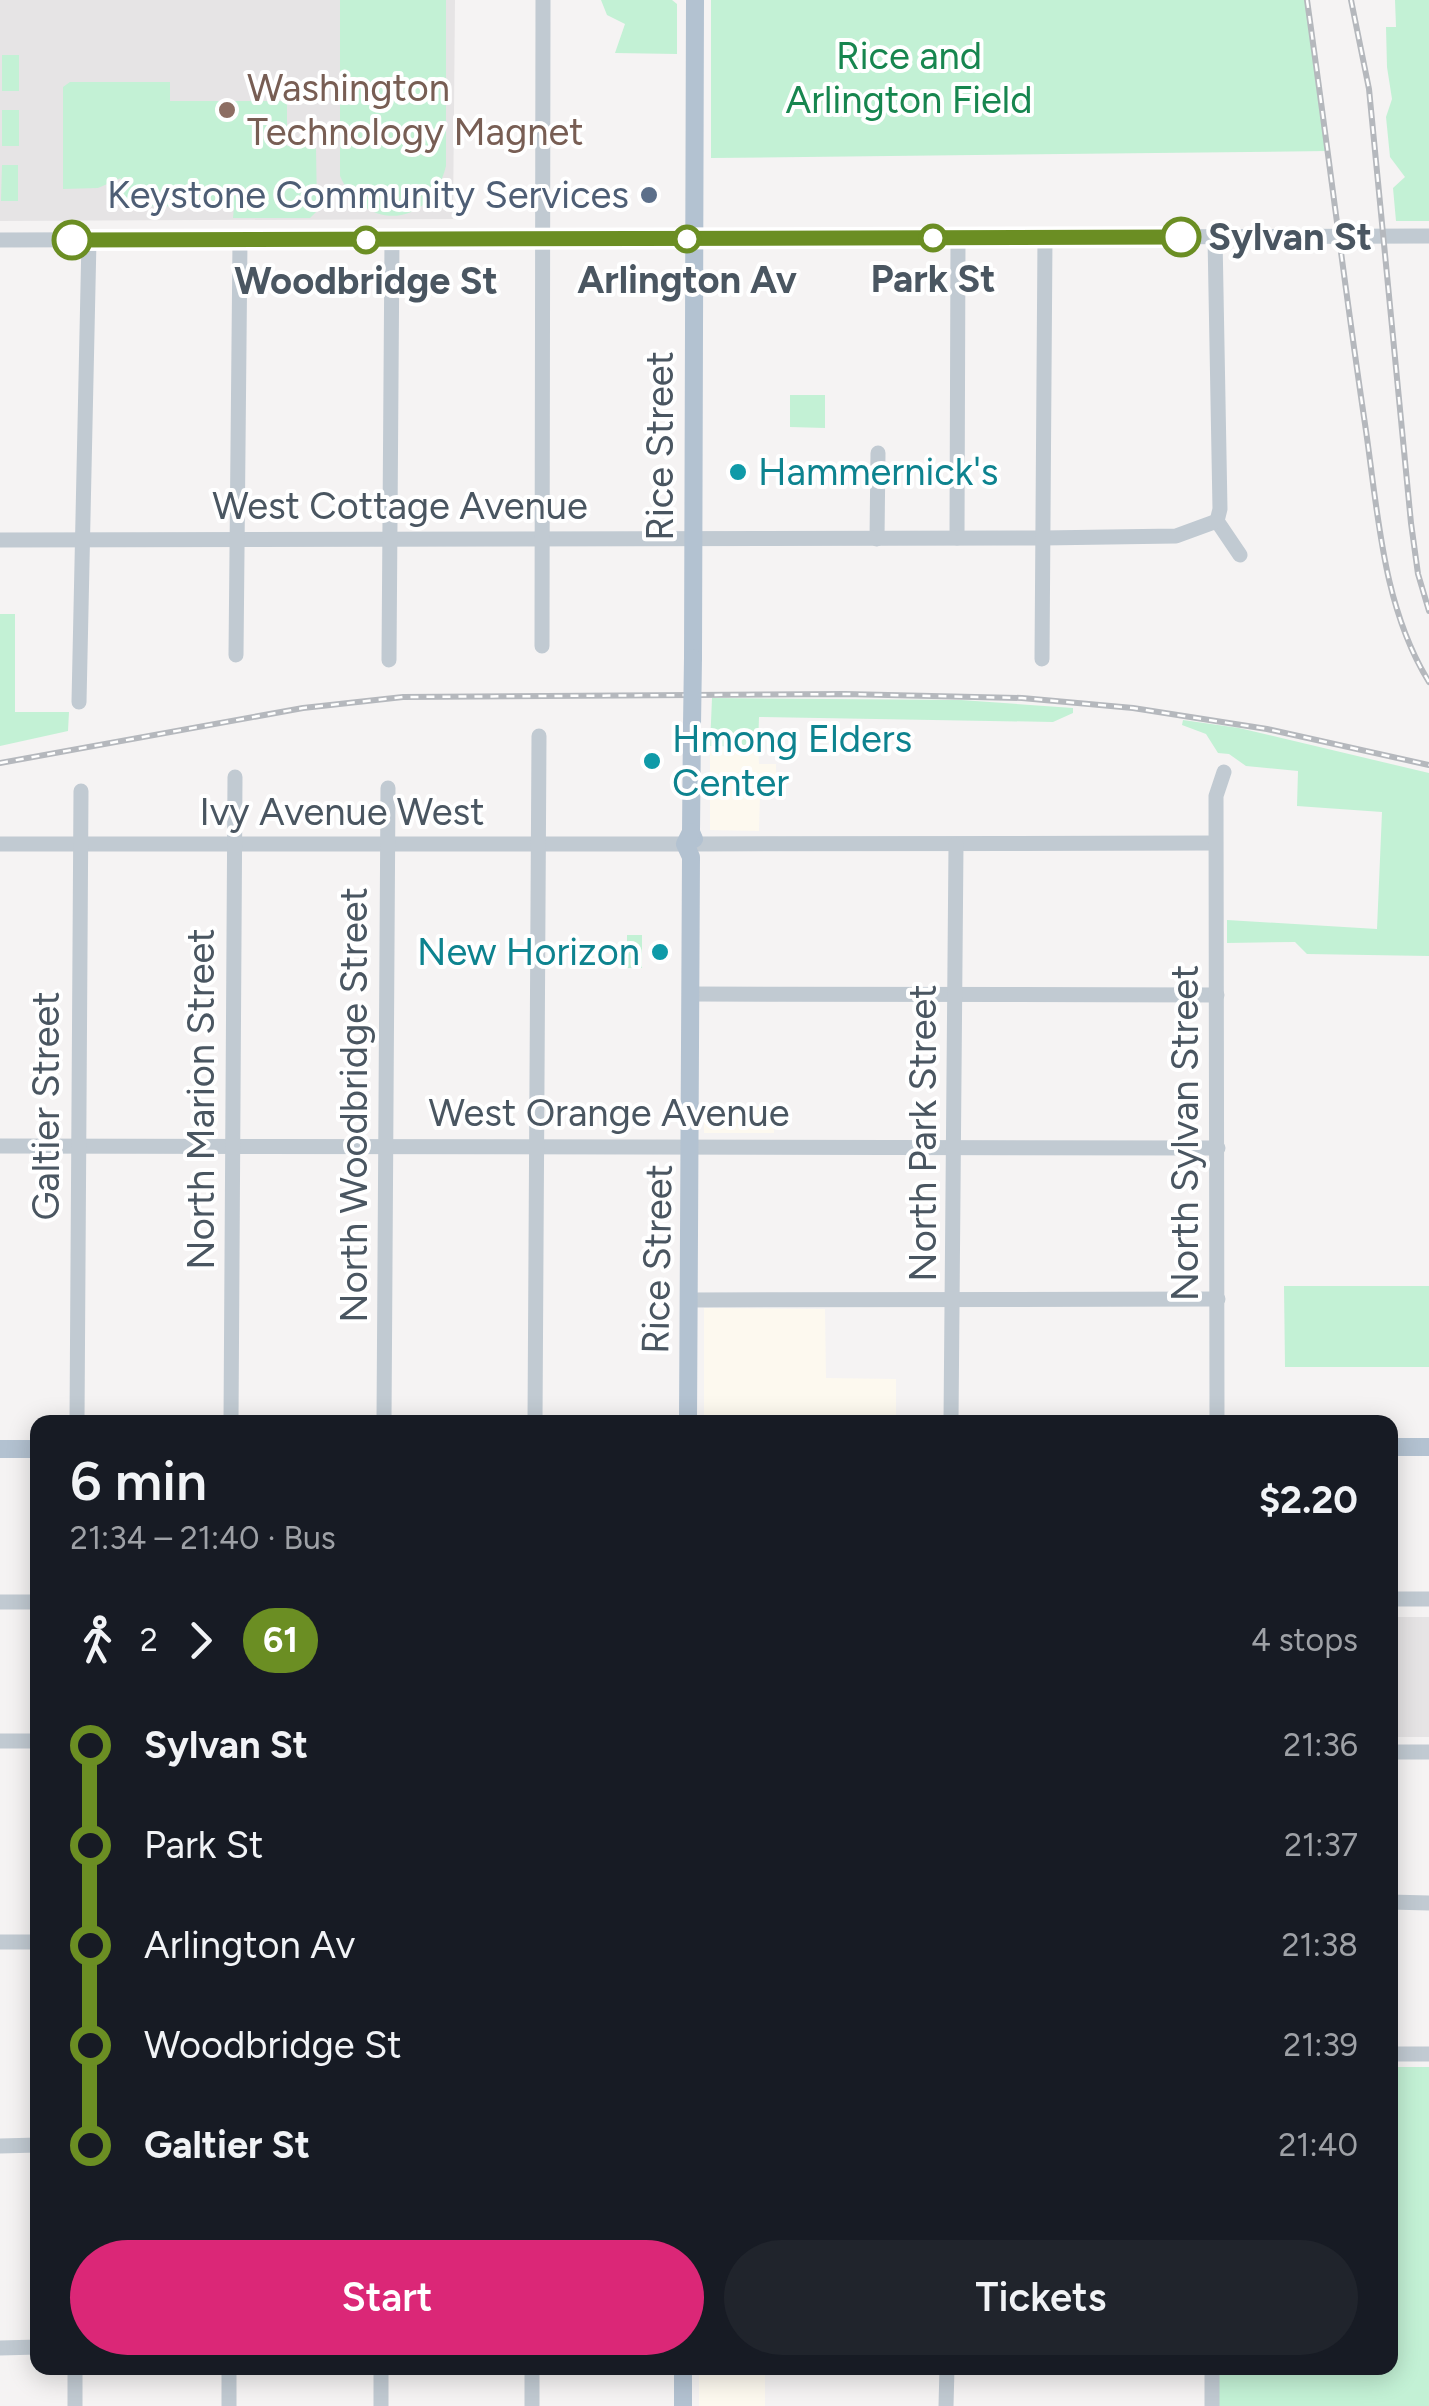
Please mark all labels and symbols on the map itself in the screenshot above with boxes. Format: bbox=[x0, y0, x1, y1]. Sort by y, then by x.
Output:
park label: Rice and Arlington Field bbox=[786, 33, 1032, 123]
place label: Washington Technology Magnet bbox=[247, 65, 584, 155]
marker: Washington Technology Magnet bbox=[216, 99, 238, 121]
place label: Keystone Community Services bbox=[107, 172, 629, 218]
marker: Keystone Community Services bbox=[638, 184, 660, 206]
place label: Sylvan St bbox=[1208, 214, 1372, 260]
marker: Sylvan St bbox=[1162, 218, 1200, 256]
unlabelled marker bbox=[53, 221, 91, 259]
marker: Park St bbox=[920, 225, 946, 251]
marker: Arlington Av bbox=[674, 226, 700, 252]
marker: Woodbridge St bbox=[353, 227, 379, 253]
place label: Park St bbox=[870, 256, 996, 302]
place label: Arlington Av bbox=[577, 257, 797, 303]
place label: Woodbridge St bbox=[234, 258, 498, 304]
street label: Rice Street bbox=[637, 351, 683, 541]
place label: Hammernick's bbox=[758, 449, 999, 495]
marker: Hammernick's bbox=[727, 461, 749, 483]
street label: West Cottage Avenue bbox=[212, 483, 588, 529]
place label: Hmong Elders Center bbox=[672, 716, 912, 806]
marker: Hmong Elders Center bbox=[641, 750, 663, 772]
street label: Ivy Avenue West bbox=[199, 789, 485, 835]
street label: North Woodbridge Street bbox=[331, 887, 377, 1323]
street label: North Marion Street bbox=[178, 928, 224, 1270]
place label: New Horizon bbox=[417, 929, 640, 975]
marker: New Horizon bbox=[649, 941, 671, 963]
street label: North Sylvan Street bbox=[1162, 965, 1208, 1301]
street label: North Park Street bbox=[900, 984, 946, 1282]
street label: Galtier Street bbox=[23, 991, 69, 1221]
street label: West Orange Avenue bbox=[428, 1090, 790, 1136]
street label: Rice Street bbox=[632, 1164, 682, 1354]

